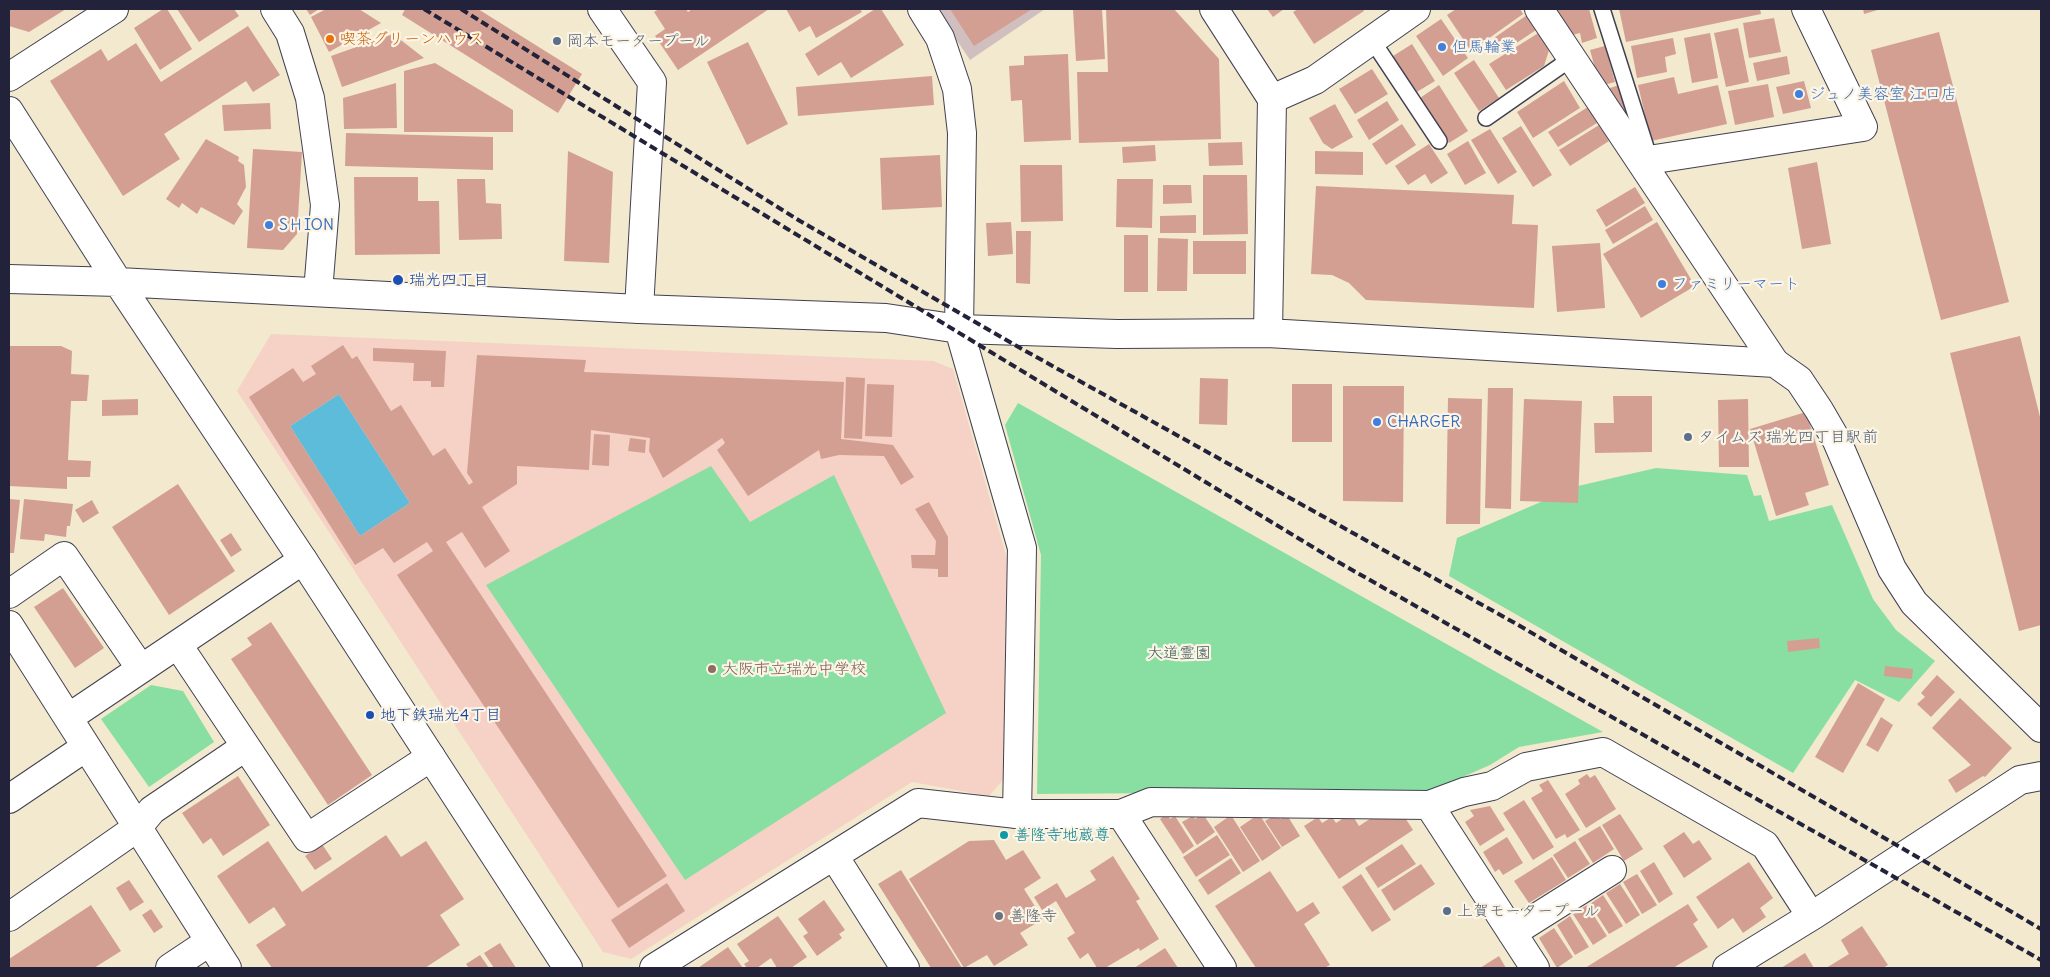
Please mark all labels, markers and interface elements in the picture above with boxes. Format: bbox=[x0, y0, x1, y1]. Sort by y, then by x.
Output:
place label: 喫茶グリーンハウス bbox=[340, 29, 484, 49]
place label: 岡本モータープール bbox=[567, 31, 710, 51]
marker: 喫茶グリーンハウス bbox=[324, 33, 336, 45]
marker: 岡本モータープール bbox=[551, 35, 563, 47]
place label: 但馬輪業 bbox=[1452, 37, 1516, 57]
marker: 但馬輪業 bbox=[1436, 41, 1448, 53]
place label: ジュノ美容室 江口店 bbox=[1809, 84, 1957, 104]
marker: ジュノ美容室 江口店 bbox=[1793, 88, 1805, 100]
place label: SＨION bbox=[279, 215, 334, 235]
marker: SＨION bbox=[263, 219, 275, 231]
place label: 瑞光四丁目 bbox=[409, 270, 489, 290]
marker: 瑞光四丁目 bbox=[391, 273, 405, 287]
place label: ファミリーマート bbox=[1672, 274, 1800, 294]
marker: ファミリーマート bbox=[1656, 278, 1668, 290]
place label: CHARGER bbox=[1387, 412, 1460, 432]
marker: CHARGER bbox=[1371, 416, 1383, 428]
place label: タイムズ 瑞光四丁目駅前 bbox=[1698, 427, 1878, 447]
marker: タイムズ 瑞光四丁目駅前 bbox=[1682, 431, 1694, 443]
park label: 大道霊園 bbox=[1147, 643, 1211, 663]
place label: 大阪市立瑞光中学校 bbox=[722, 659, 866, 679]
marker: 大阪市立瑞光中学校 bbox=[706, 663, 718, 675]
place label: 地下鉄瑞光4丁目 bbox=[380, 705, 501, 725]
marker: 地下鉄瑞光4丁目 bbox=[364, 709, 376, 721]
place label: 善隆寺地蔵尊 bbox=[1014, 825, 1110, 845]
marker: 善隆寺地蔵尊 bbox=[998, 829, 1010, 841]
place label: 上賀モータープール bbox=[1457, 901, 1600, 921]
marker: 上賀モータープール bbox=[1441, 905, 1453, 917]
place label: 善隆寺 bbox=[1009, 906, 1057, 926]
marker: 善隆寺 bbox=[993, 910, 1005, 922]

